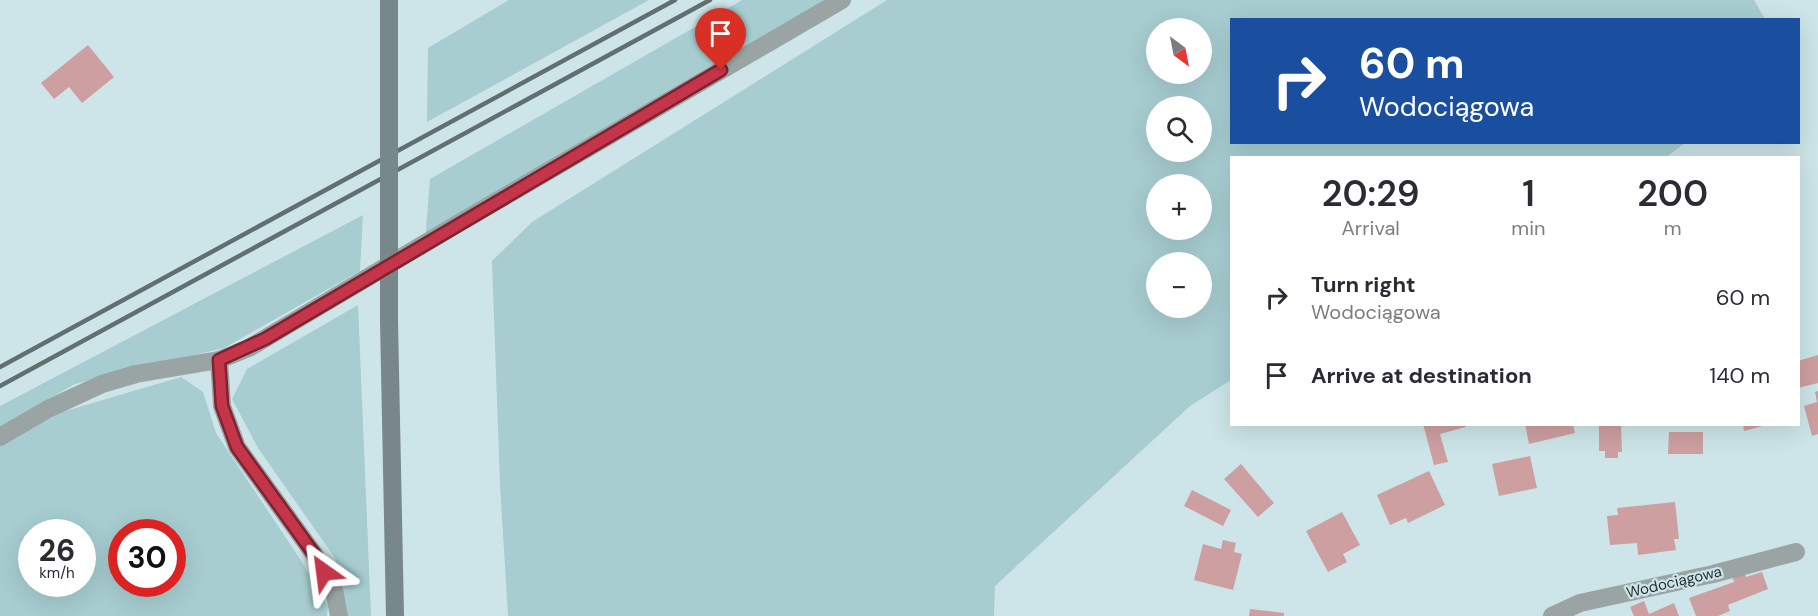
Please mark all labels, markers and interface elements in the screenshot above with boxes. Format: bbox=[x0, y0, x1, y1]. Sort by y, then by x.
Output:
pin bbox=[695, 8, 746, 70]
icon: arrive bbox=[704, 17, 737, 50]
north arrow bbox=[1146, 18, 1212, 84]
map controls bbox=[1146, 18, 1212, 318]
text: 60 m bbox=[1359, 36, 1465, 91]
icon: right bbox=[1260, 42, 1338, 120]
text: Wodociągowa bbox=[1359, 89, 1534, 124]
button: search bbox=[1146, 96, 1212, 162]
text: 20:29 bbox=[1322, 170, 1420, 217]
text: 1 bbox=[1522, 170, 1535, 217]
text: 200 bbox=[1637, 170, 1708, 217]
button: + bbox=[1146, 174, 1212, 240]
text: Arrival bbox=[1342, 215, 1400, 241]
text: min bbox=[1511, 215, 1545, 241]
text: m bbox=[1664, 215, 1682, 241]
button: − bbox=[1146, 252, 1212, 318]
text: Turn right bbox=[1311, 270, 1416, 299]
icon: right bbox=[1260, 281, 1293, 314]
text: 60 m bbox=[1716, 283, 1770, 312]
text: Wodociągowa bbox=[1311, 299, 1441, 325]
icon: arrive bbox=[1260, 359, 1293, 392]
text: Arrive at destination bbox=[1311, 361, 1532, 390]
text: 140 m bbox=[1709, 361, 1770, 390]
speed limit sign: 30 bbox=[108, 519, 186, 597]
text: 26 bbox=[39, 531, 75, 570]
position arrow bbox=[292, 540, 356, 604]
street label: Wodociągowa bbox=[1624, 561, 1724, 603]
text: km/h bbox=[39, 563, 75, 583]

